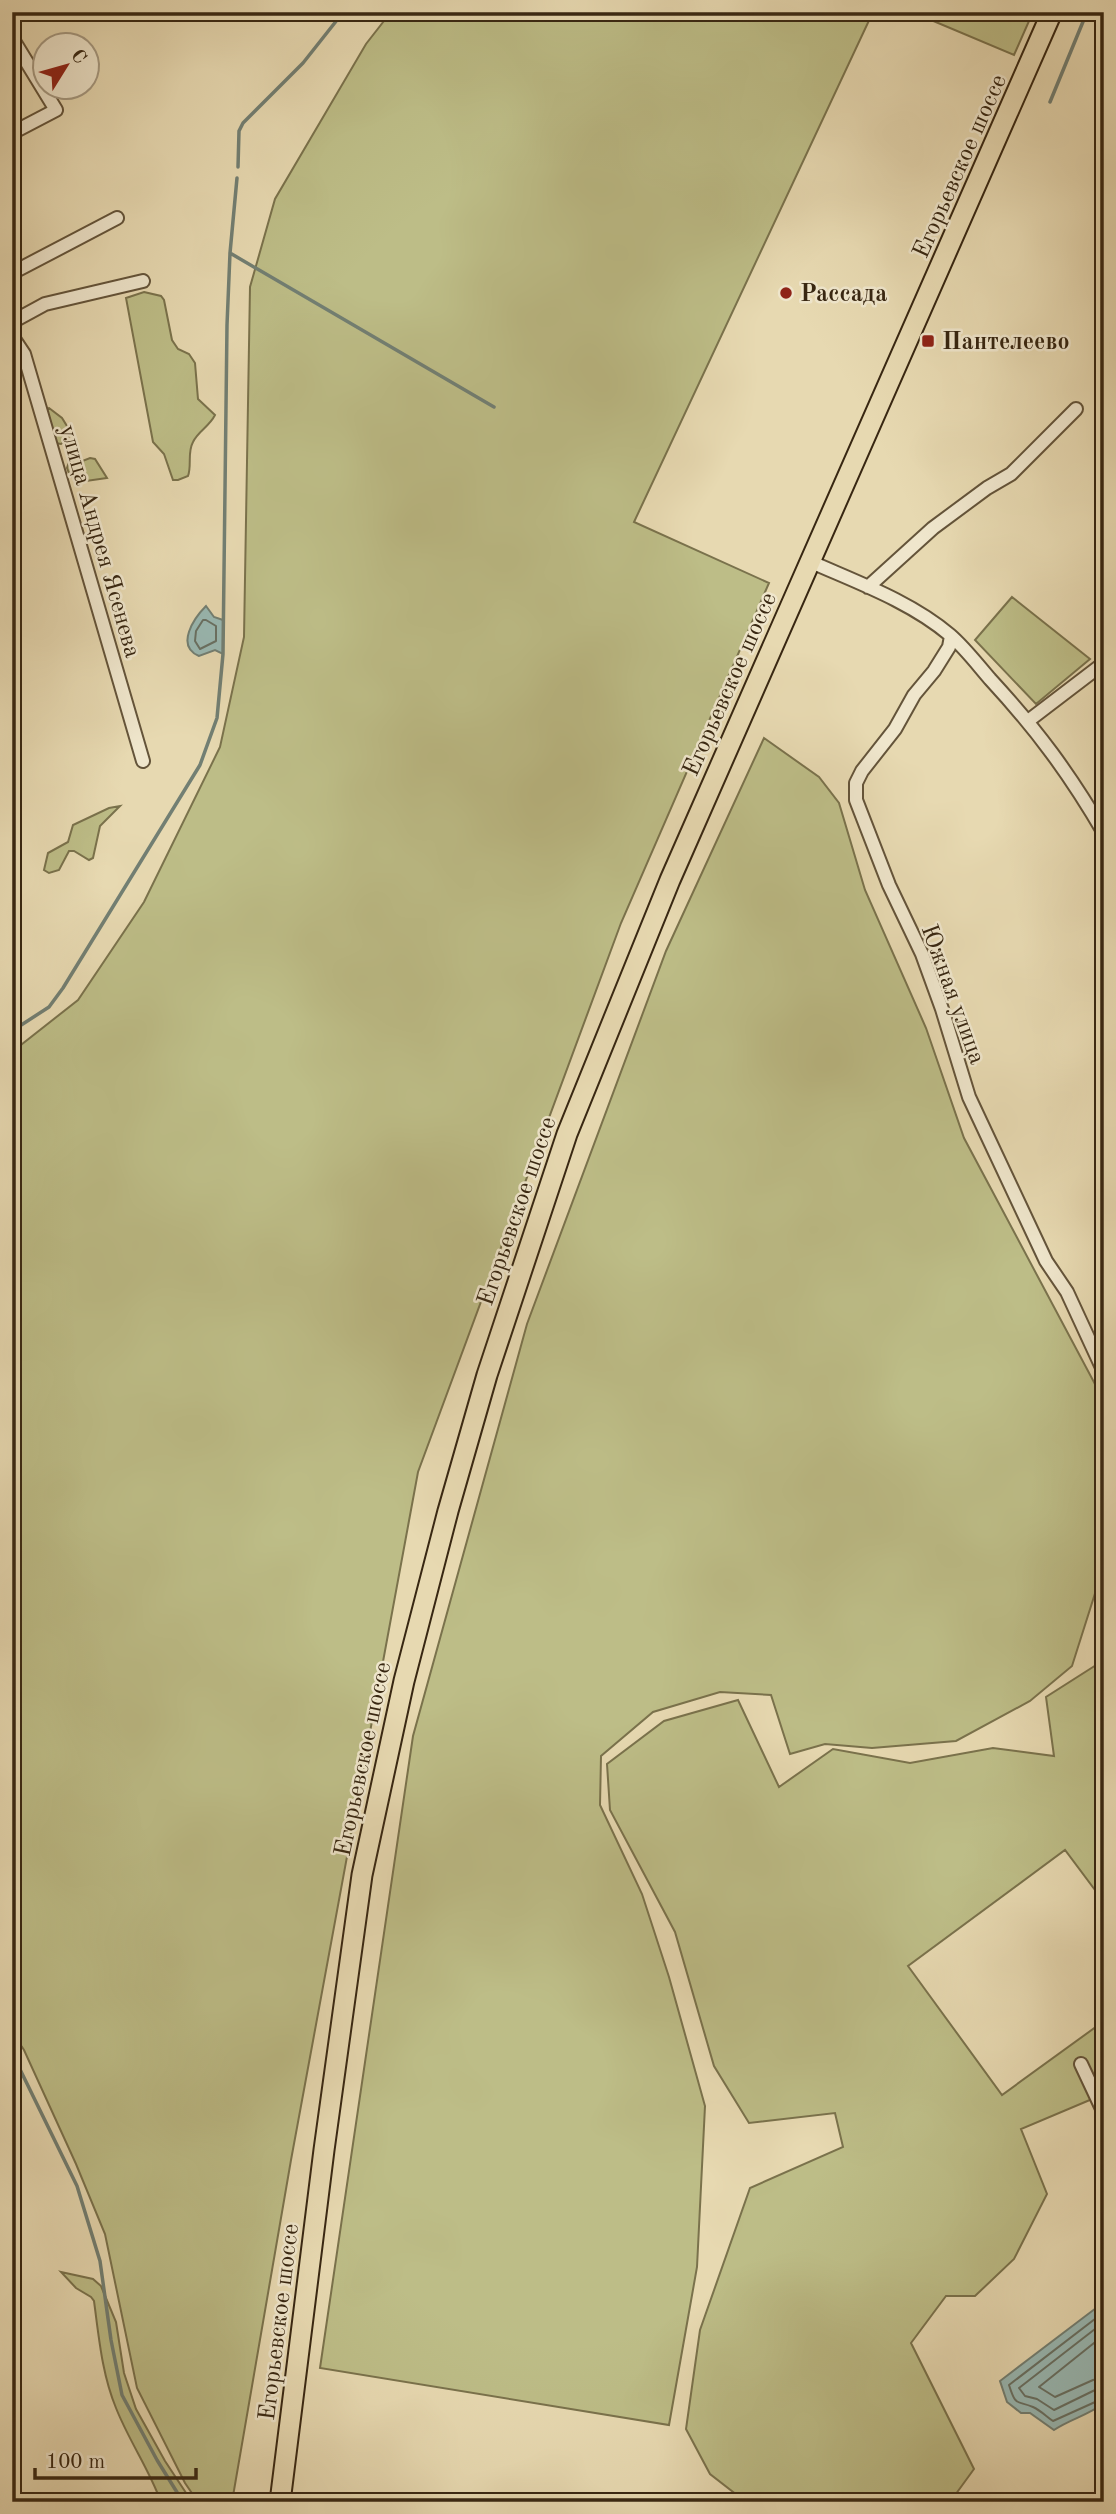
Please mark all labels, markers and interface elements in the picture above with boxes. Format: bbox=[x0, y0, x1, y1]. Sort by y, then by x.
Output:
north arrow bbox=[32, 32, 102, 102]
text: С bbox=[66, 47, 89, 68]
street label: Егорьевское шоссе bbox=[910, 71, 1012, 262]
place label: Рассада bbox=[800, 283, 887, 307]
marker: Рассада bbox=[778, 285, 794, 301]
place label: Пантелеево bbox=[942, 331, 1070, 355]
marker: Пантелеево bbox=[920, 333, 936, 349]
street label: улица Андрея Ясенева bbox=[54, 422, 144, 661]
street label: Егорьевское шоссе bbox=[680, 589, 782, 780]
street label: Южная улица bbox=[916, 922, 989, 1068]
street label: Егорьевское шоссе bbox=[474, 1114, 562, 1309]
street label: Егорьевское шоссе bbox=[332, 1660, 396, 1859]
street label: Егорьевское шоссе bbox=[256, 2222, 304, 2422]
scale bar bbox=[35, 2437, 196, 2481]
text: 100 m bbox=[46, 2452, 105, 2473]

